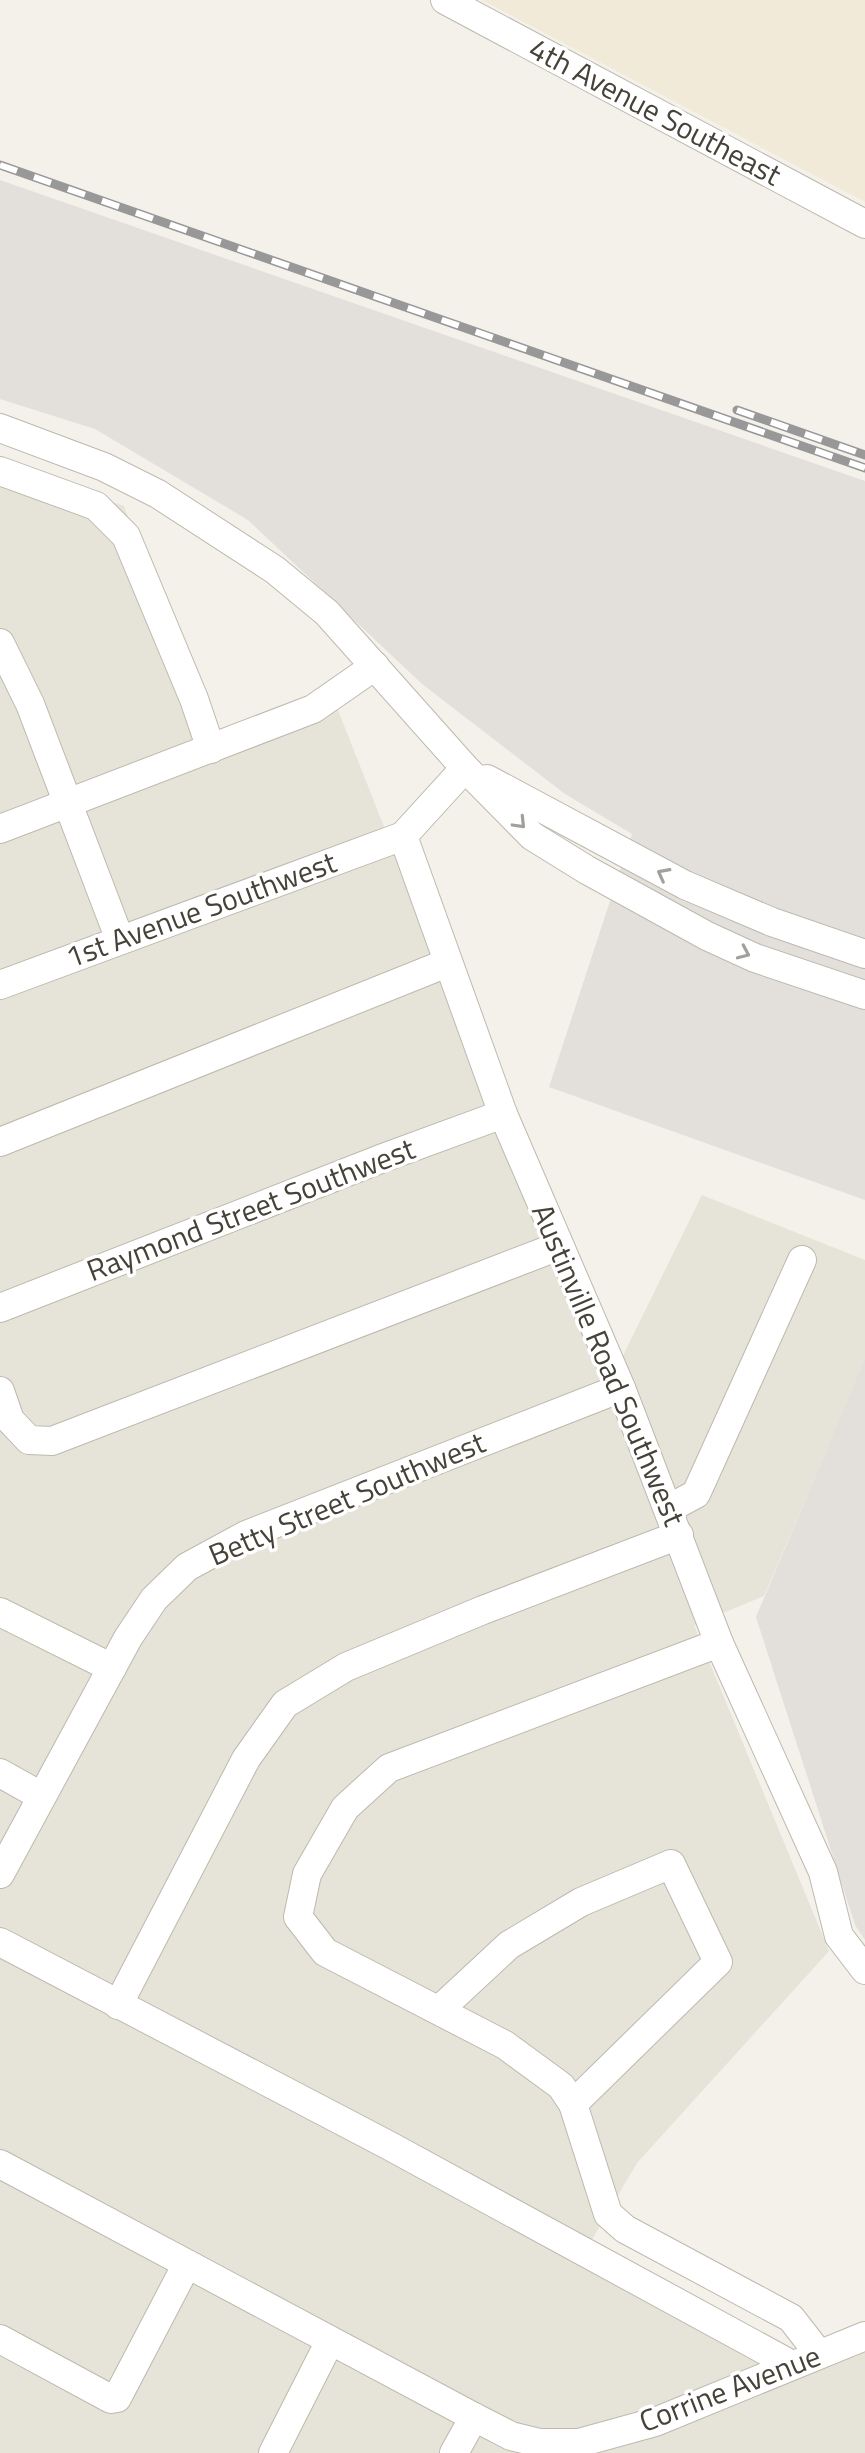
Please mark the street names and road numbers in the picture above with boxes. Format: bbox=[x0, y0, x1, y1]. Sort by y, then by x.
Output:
street label: 4th Avenue Southeast bbox=[521, 25, 790, 197]
street label: 1st Avenue Southwest bbox=[59, 839, 343, 979]
street label: Raymond Street Southwest bbox=[80, 1125, 422, 1293]
street label: Austinville Road Southwest bbox=[520, 1196, 698, 1533]
street label: Betty Street Southwest bbox=[201, 1419, 492, 1577]
street label: Corrine Avenue bbox=[632, 2332, 827, 2444]

